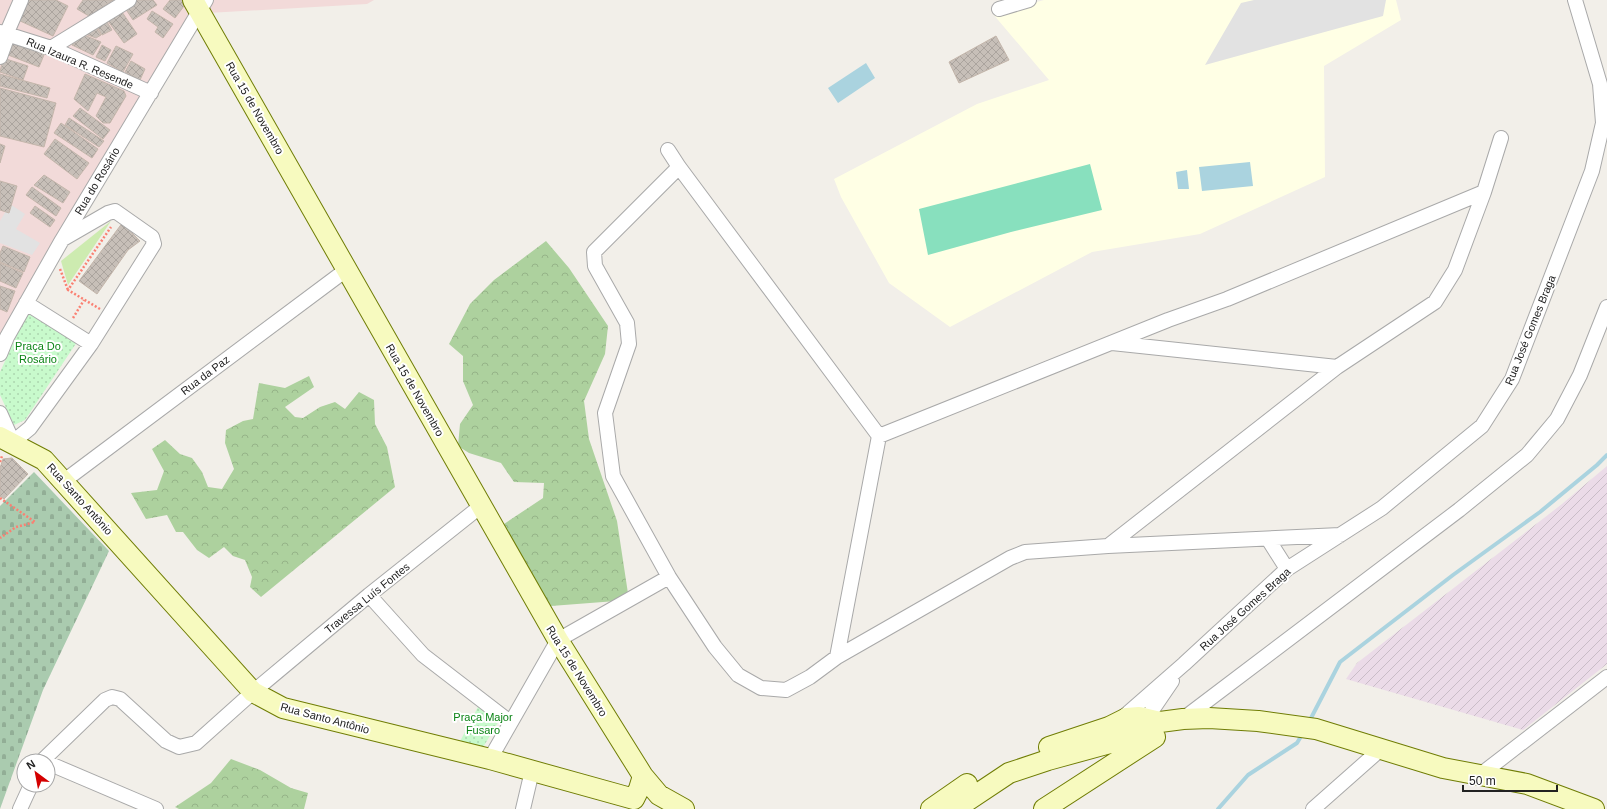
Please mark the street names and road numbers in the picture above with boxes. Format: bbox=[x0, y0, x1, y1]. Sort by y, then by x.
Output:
street label: Rua Izaura R. Resende bbox=[25, 35, 135, 91]
street label: Rua 15 de Novembro bbox=[224, 60, 286, 156]
street label: Rua do Rosário bbox=[72, 145, 122, 217]
street label: Rua José Gomes Braga bbox=[1502, 273, 1558, 387]
street label: Rua 15 de Novembro bbox=[384, 342, 446, 438]
street label: Rua da Paz bbox=[178, 353, 232, 397]
street label: Rua Santo Antônio bbox=[45, 461, 115, 537]
street label: Travessa Luís Fontes bbox=[322, 560, 412, 636]
street label: Rua José Gomes Braga bbox=[1197, 565, 1293, 653]
street label: Rua 15 de Novembro bbox=[544, 623, 610, 719]
street label: Rua Santo Antônio bbox=[279, 700, 371, 736]

